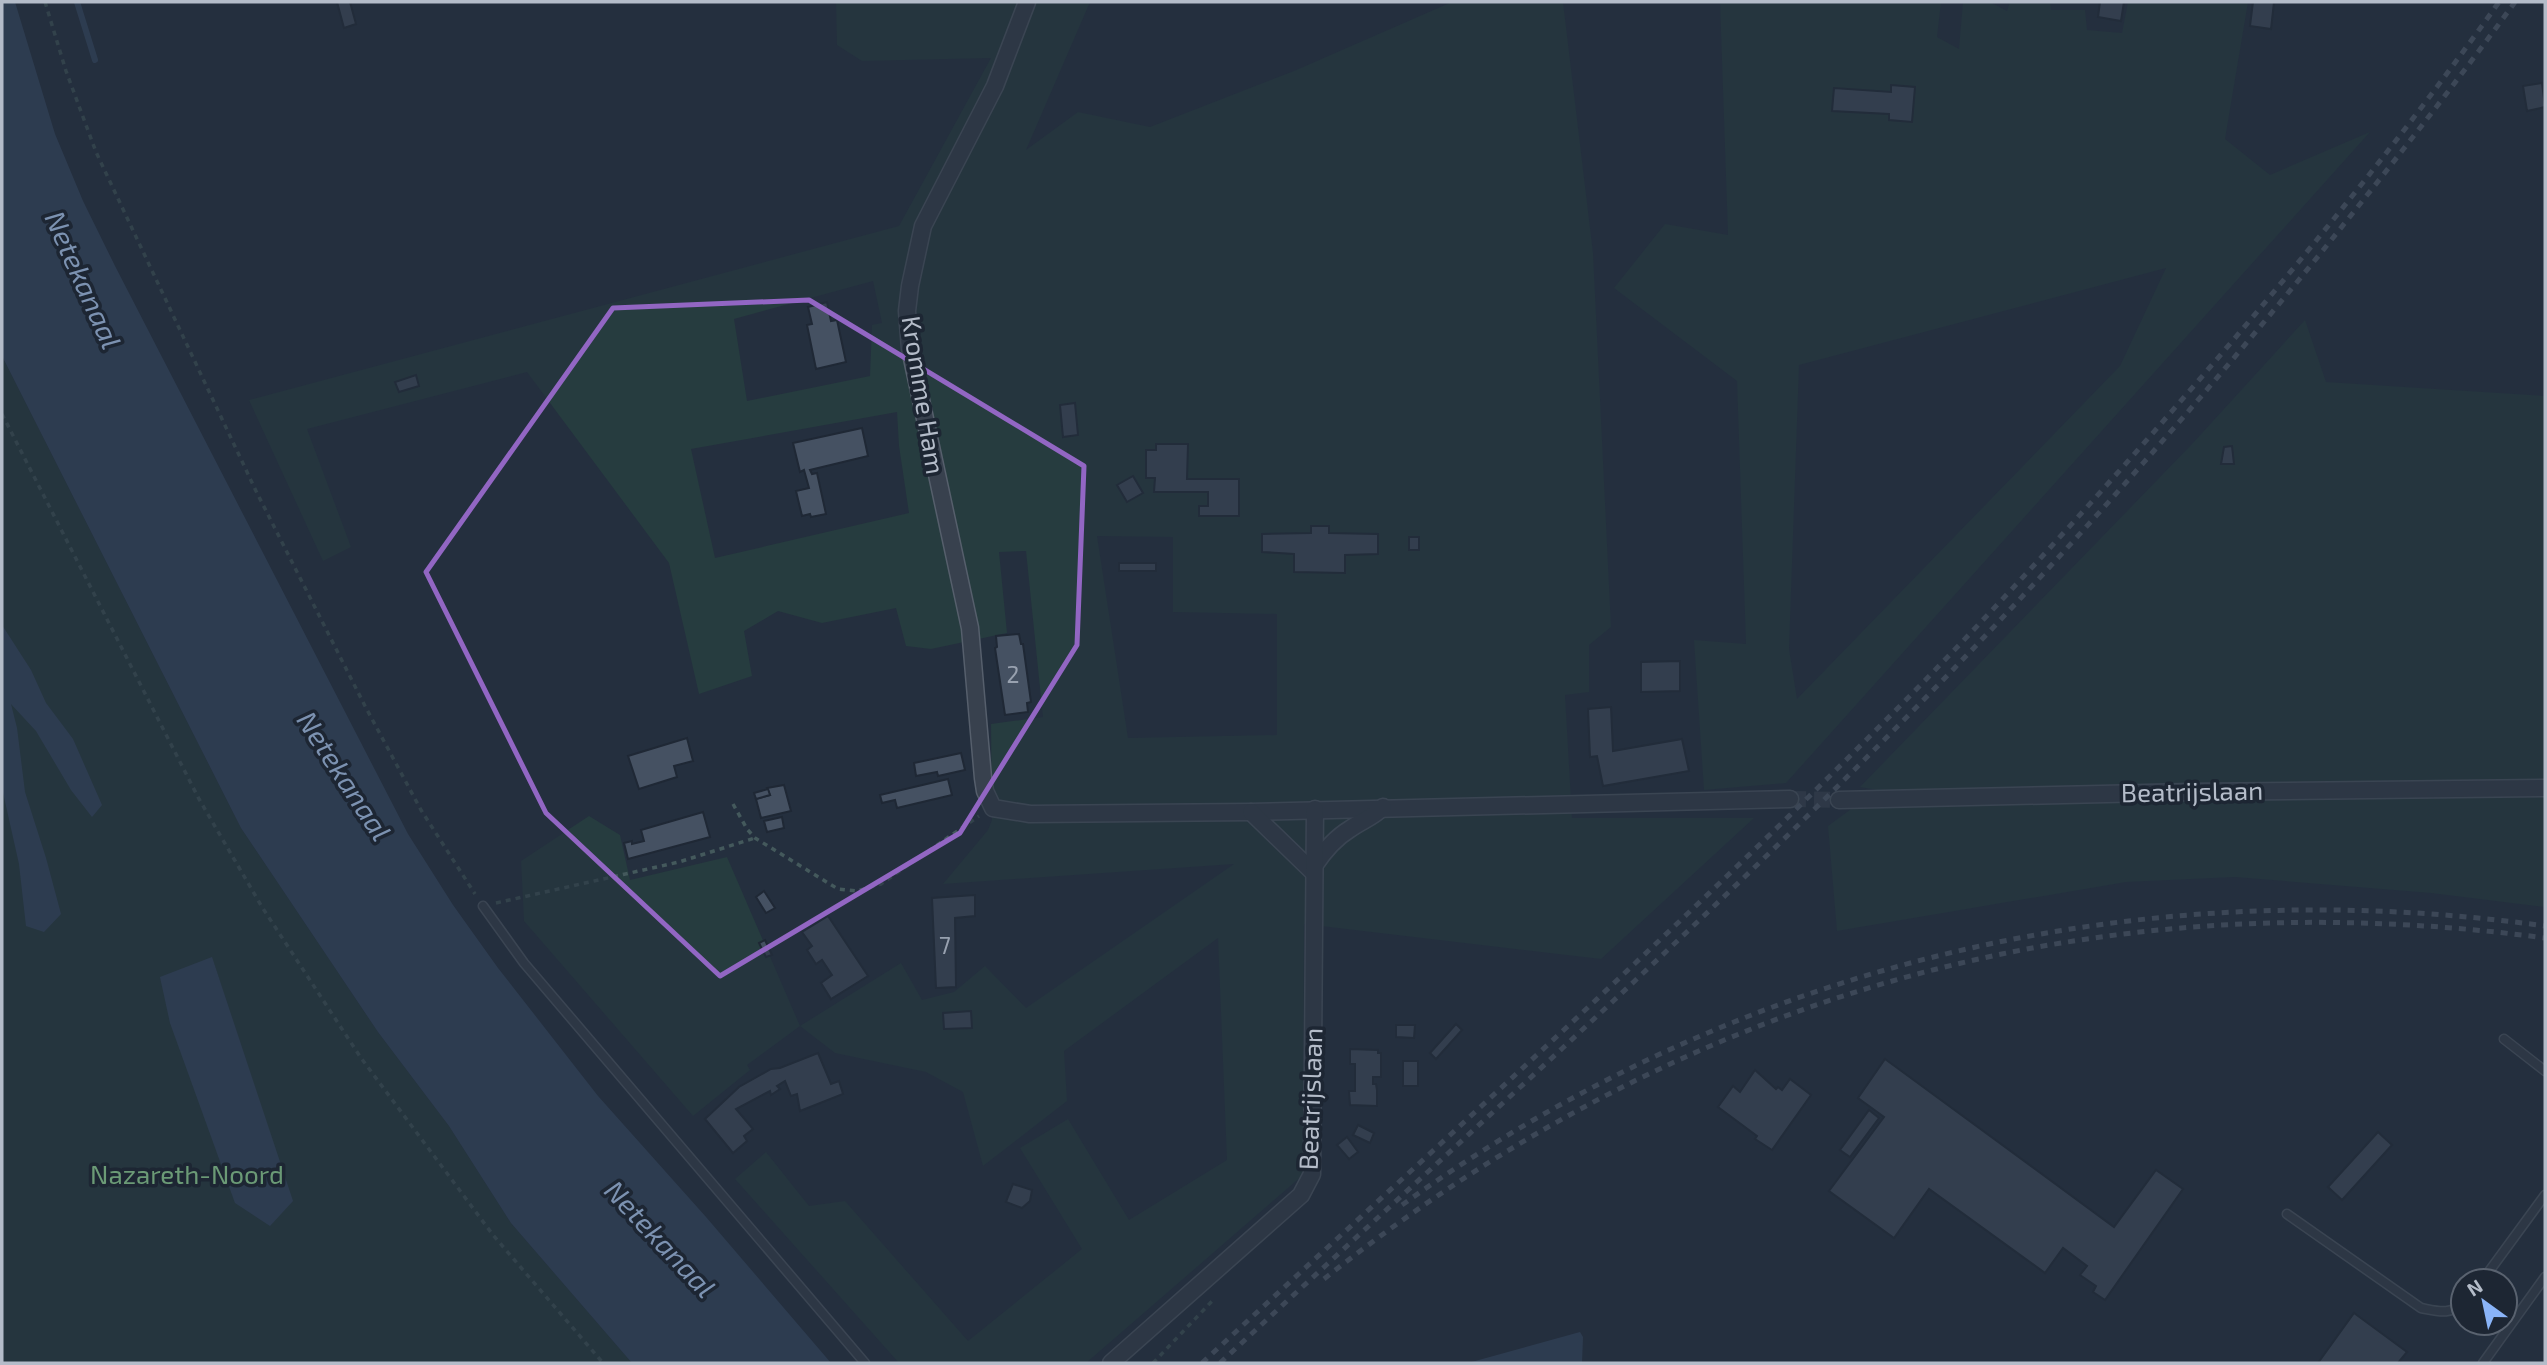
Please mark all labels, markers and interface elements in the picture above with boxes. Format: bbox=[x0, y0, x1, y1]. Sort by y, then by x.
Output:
water label: Netekanaal bbox=[38, 205, 129, 354]
street label: Kromme Ham bbox=[897, 313, 952, 476]
house number: 2 bbox=[1007, 660, 1019, 688]
water label: Netekanaal bbox=[290, 704, 399, 846]
street label: Beatrijslaan bbox=[2121, 774, 2263, 807]
house number: 7 bbox=[939, 931, 951, 959]
street label: Beatrijslaan bbox=[1292, 1027, 1327, 1171]
park label: Nazareth-Noord bbox=[90, 1158, 284, 1189]
water label: Netekanaal bbox=[598, 1173, 723, 1304]
north arrow bbox=[2449, 1267, 2519, 1337]
text: N bbox=[2462, 1274, 2486, 1301]

